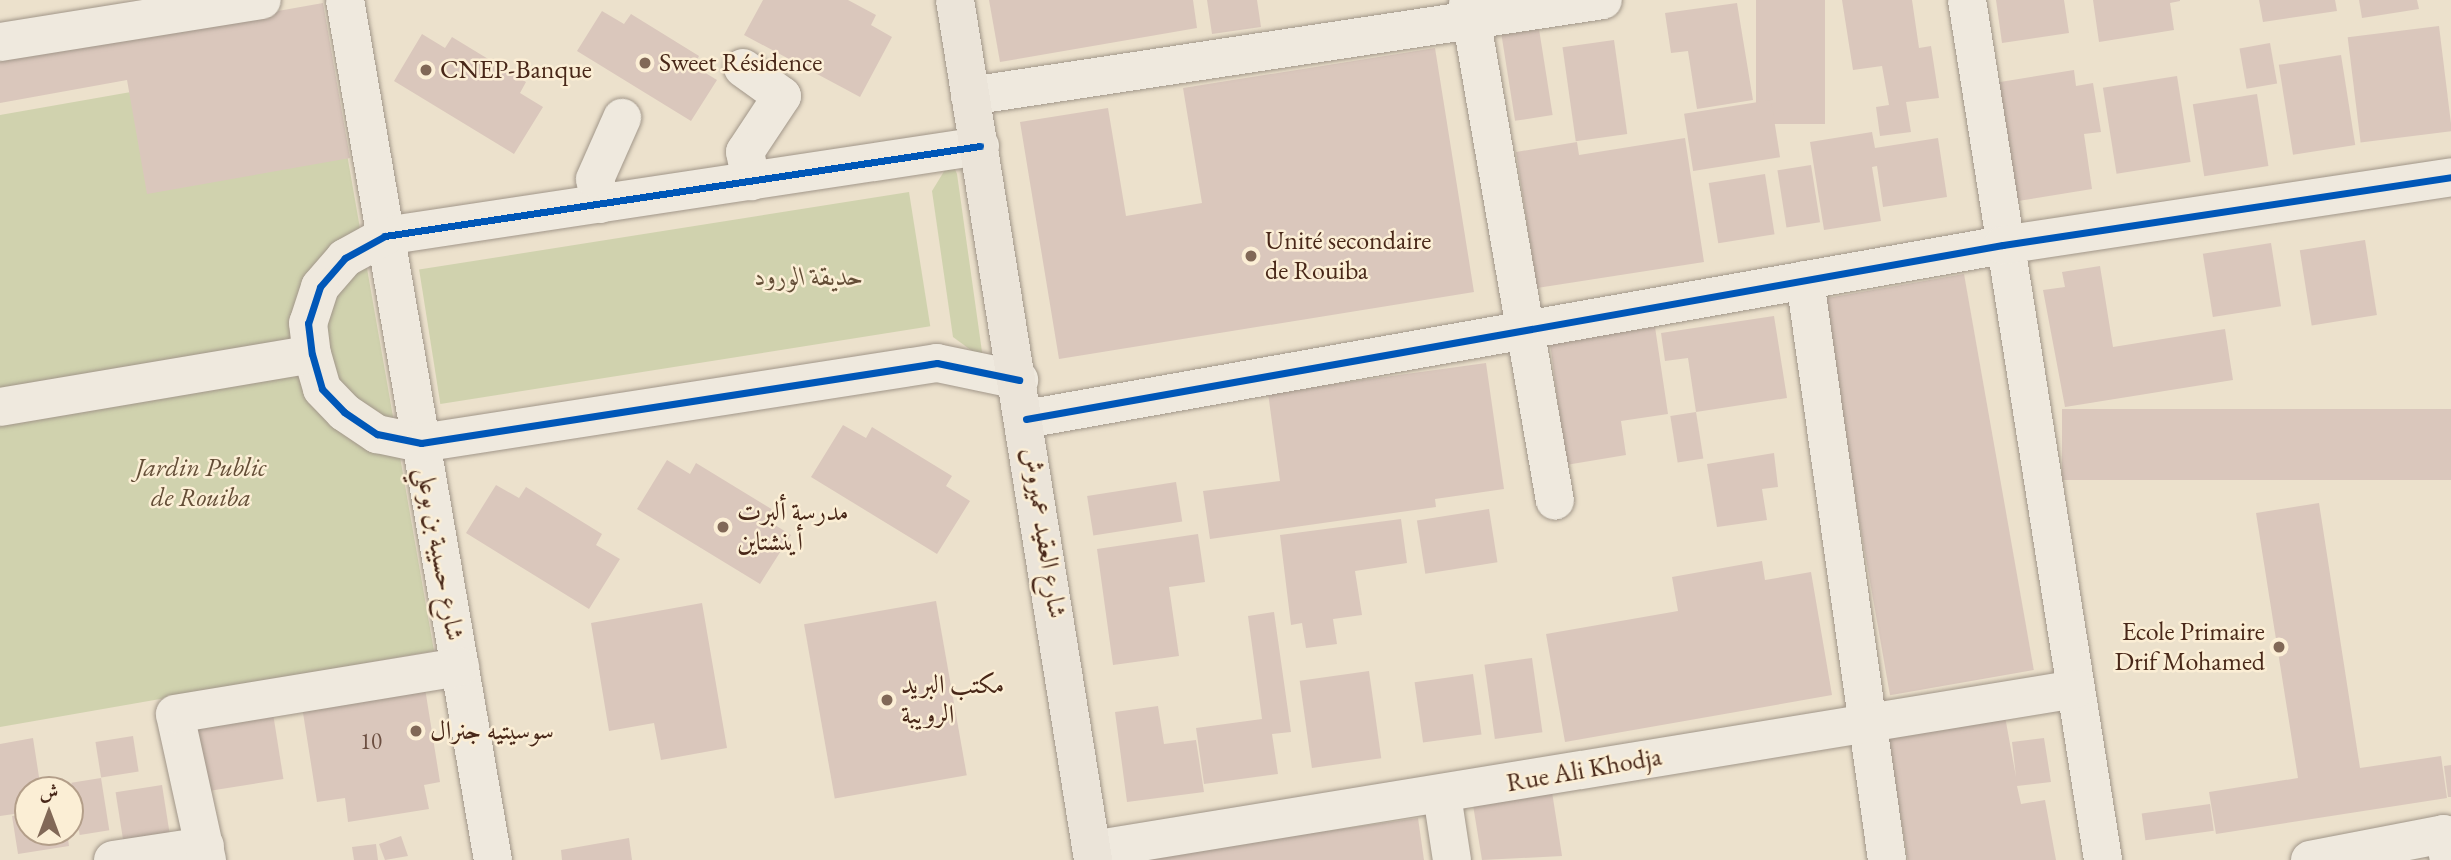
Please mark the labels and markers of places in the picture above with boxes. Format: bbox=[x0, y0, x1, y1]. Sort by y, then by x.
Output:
place label: Sweet Résidence bbox=[659, 47, 822, 79]
place label: CNEP-Banque bbox=[440, 54, 592, 86]
marker: Sweet Résidence bbox=[637, 55, 653, 71]
marker: CNEP-Banque bbox=[418, 62, 434, 78]
place label: Unité secondaire de Rouiba bbox=[1265, 225, 1431, 286]
marker: Unité secondaire de Rouiba bbox=[1243, 248, 1259, 264]
place label: مدرسة ألبرت أينشتاين bbox=[737, 496, 849, 558]
marker: مدرسة ألبرت أينشتاين bbox=[715, 519, 731, 535]
place label: Ecole Primaire Drif Mohamed bbox=[2114, 616, 2265, 678]
marker: Ecole Primaire Drif Mohamed bbox=[2271, 639, 2287, 655]
place label: مكتب البريد الرويبة bbox=[901, 669, 1004, 730]
marker: مكتب البريد الرويبة bbox=[879, 692, 895, 708]
place label: سوسيتيه جنرال bbox=[430, 715, 554, 747]
marker: سوسيتيه جنرال bbox=[408, 723, 424, 739]

